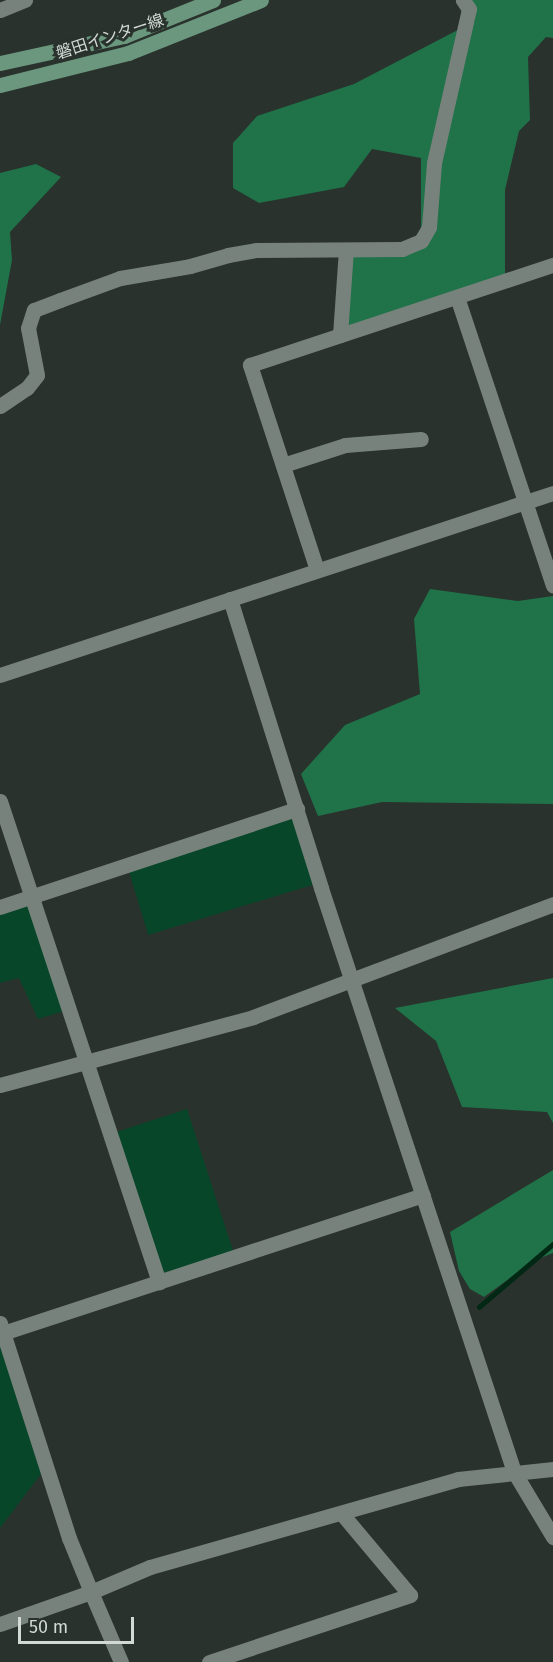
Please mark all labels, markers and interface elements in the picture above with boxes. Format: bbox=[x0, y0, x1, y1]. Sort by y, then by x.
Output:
street label: 磐田インター線 bbox=[54, 11, 166, 63]
scale bar bbox=[21, 1605, 136, 1643]
text: 50 m bbox=[29, 1616, 68, 1638]

